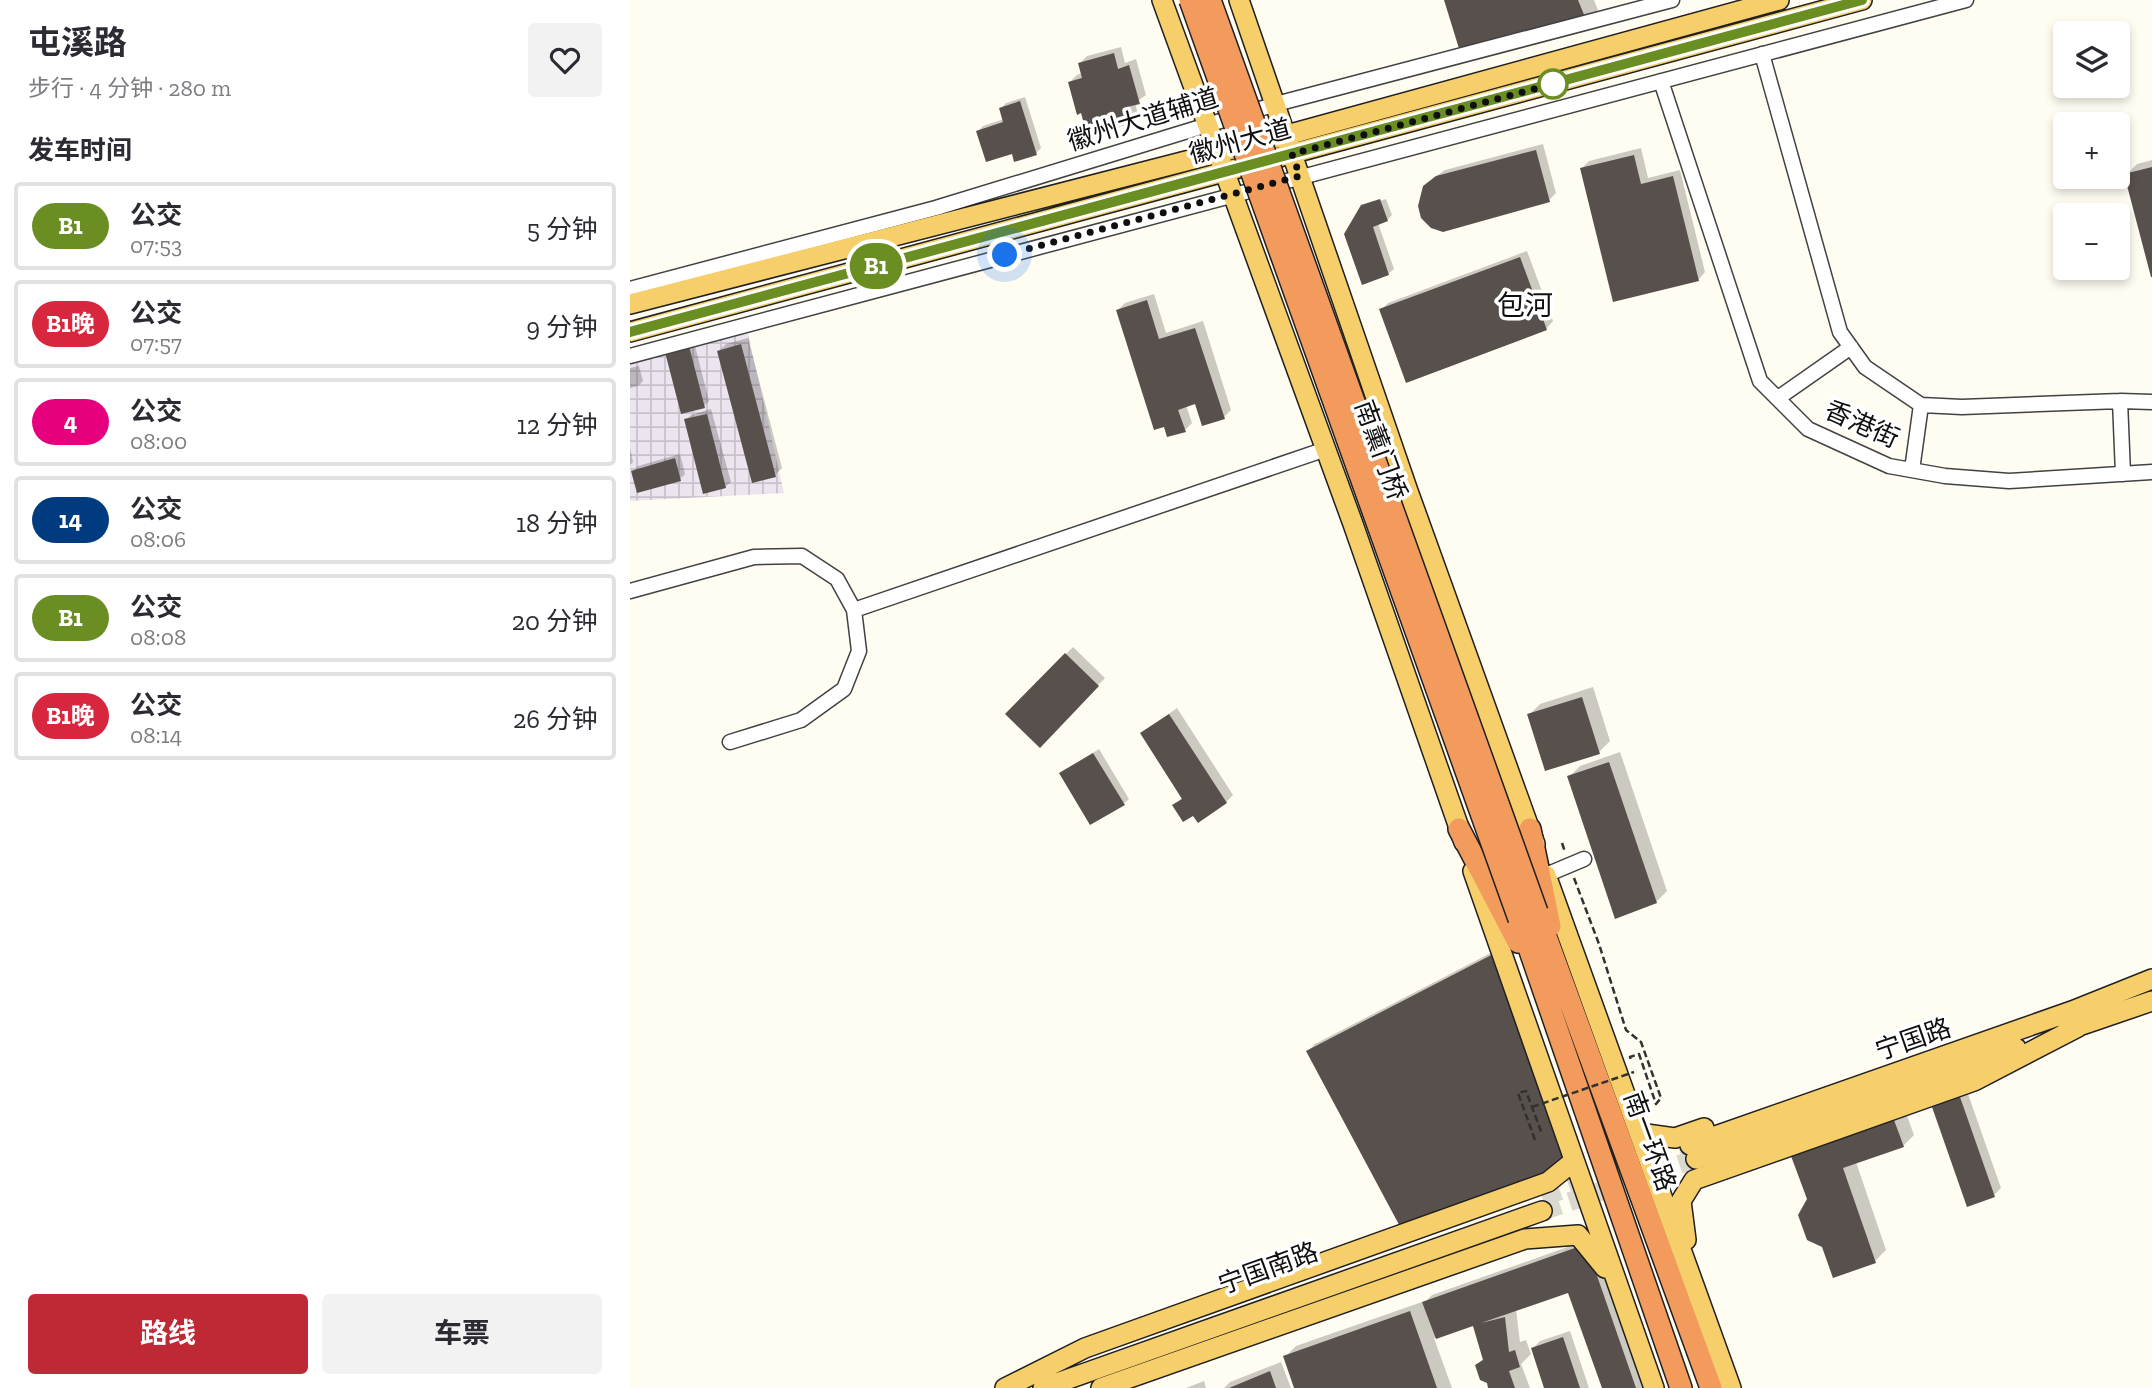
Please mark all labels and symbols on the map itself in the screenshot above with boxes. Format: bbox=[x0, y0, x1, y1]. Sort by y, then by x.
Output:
unlabelled marker bbox=[1538, 69, 1568, 99]
street label: 徽州大道辅道 bbox=[1064, 81, 1222, 157]
street label: 徽州大道 bbox=[1186, 112, 1294, 170]
your location bbox=[987, 237, 1022, 272]
line badge: B1 bbox=[845, 243, 908, 289]
district label: 包河 bbox=[1497, 289, 1553, 322]
street label: 香港街 bbox=[1820, 394, 1904, 454]
street label: 南薰门桥 bbox=[1348, 396, 1414, 504]
street label: 宁国路 bbox=[1871, 1011, 1955, 1067]
street label: 南一环路 bbox=[1617, 1087, 1683, 1195]
street label: 宁国南路 bbox=[1214, 1235, 1322, 1301]

